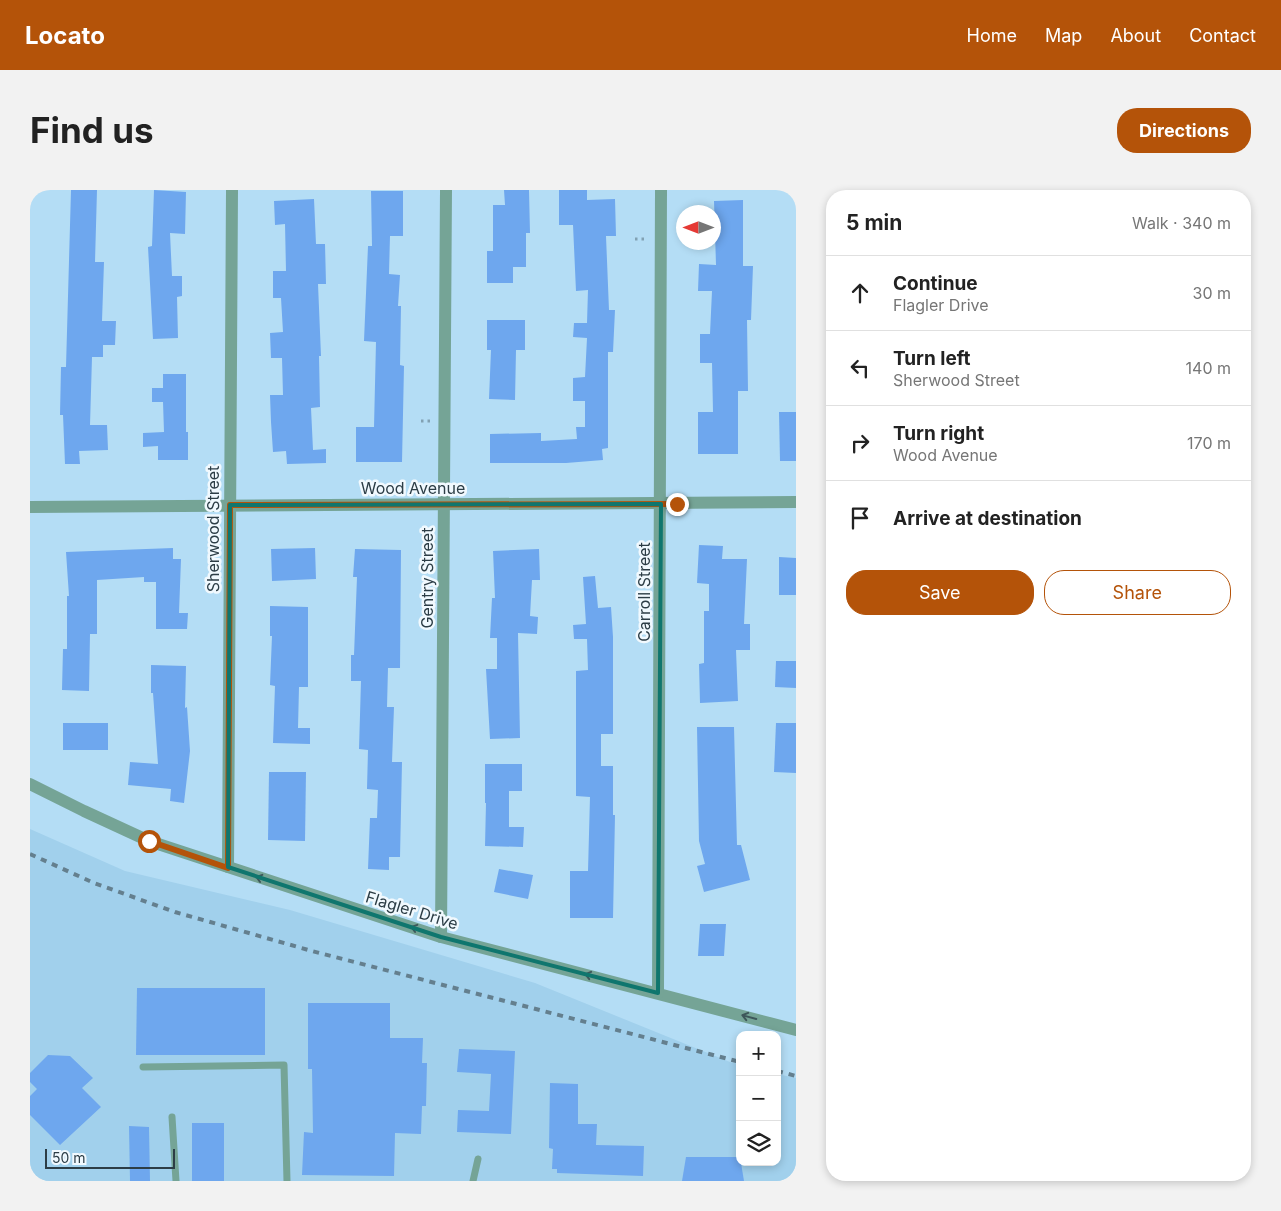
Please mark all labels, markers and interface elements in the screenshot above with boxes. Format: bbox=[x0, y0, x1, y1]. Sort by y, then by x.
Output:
text: Locato bbox=[25, 21, 105, 50]
text: Home bbox=[967, 25, 1017, 46]
text: Map bbox=[1045, 25, 1082, 46]
text: About bbox=[1110, 25, 1161, 46]
text: Contact bbox=[1189, 25, 1256, 46]
button: Directions bbox=[1117, 108, 1251, 153]
text: Find us bbox=[30, 109, 154, 151]
north arrow bbox=[676, 205, 721, 250]
text: 5 min bbox=[846, 210, 902, 235]
text: Walk · 340 m bbox=[1132, 213, 1231, 233]
text: Continue bbox=[893, 272, 978, 295]
icon: ahead bbox=[846, 279, 874, 307]
text: 30 m bbox=[1193, 283, 1231, 303]
text: Flagler Drive bbox=[893, 295, 989, 315]
text: Turn left bbox=[893, 347, 971, 370]
icon: left bbox=[846, 354, 874, 382]
text: 140 m bbox=[1186, 358, 1231, 378]
text: Sherwood Street bbox=[893, 370, 1020, 390]
text: Turn right bbox=[893, 422, 984, 445]
icon: right bbox=[846, 429, 874, 457]
text: 170 m bbox=[1187, 433, 1231, 453]
text: Wood Avenue bbox=[893, 445, 998, 465]
street label: Sherwood Street bbox=[203, 466, 223, 592]
street label: Wood Avenue bbox=[361, 478, 465, 498]
route end bbox=[666, 493, 689, 516]
icon: arrive bbox=[846, 504, 874, 532]
text: Arrive at destination bbox=[893, 507, 1082, 530]
street label: Gentry Street bbox=[417, 528, 437, 628]
street label: Carroll Street bbox=[634, 542, 654, 642]
button: Save bbox=[846, 570, 1034, 615]
button: Share bbox=[1044, 570, 1231, 615]
route start bbox=[138, 830, 161, 853]
one-way arrow bbox=[256, 874, 272, 883]
street label: Flagler Drive bbox=[363, 886, 461, 934]
one-way arrow bbox=[410, 924, 426, 934]
one-way arrow bbox=[584, 971, 600, 980]
one-way arrow bbox=[741, 1012, 757, 1022]
map controls bbox=[736, 1031, 781, 1166]
button: + bbox=[736, 1031, 781, 1076]
button: − bbox=[736, 1076, 781, 1121]
button: layers bbox=[736, 1121, 781, 1166]
scale bar bbox=[45, 1146, 175, 1169]
text: 50 m bbox=[52, 1149, 86, 1166]

